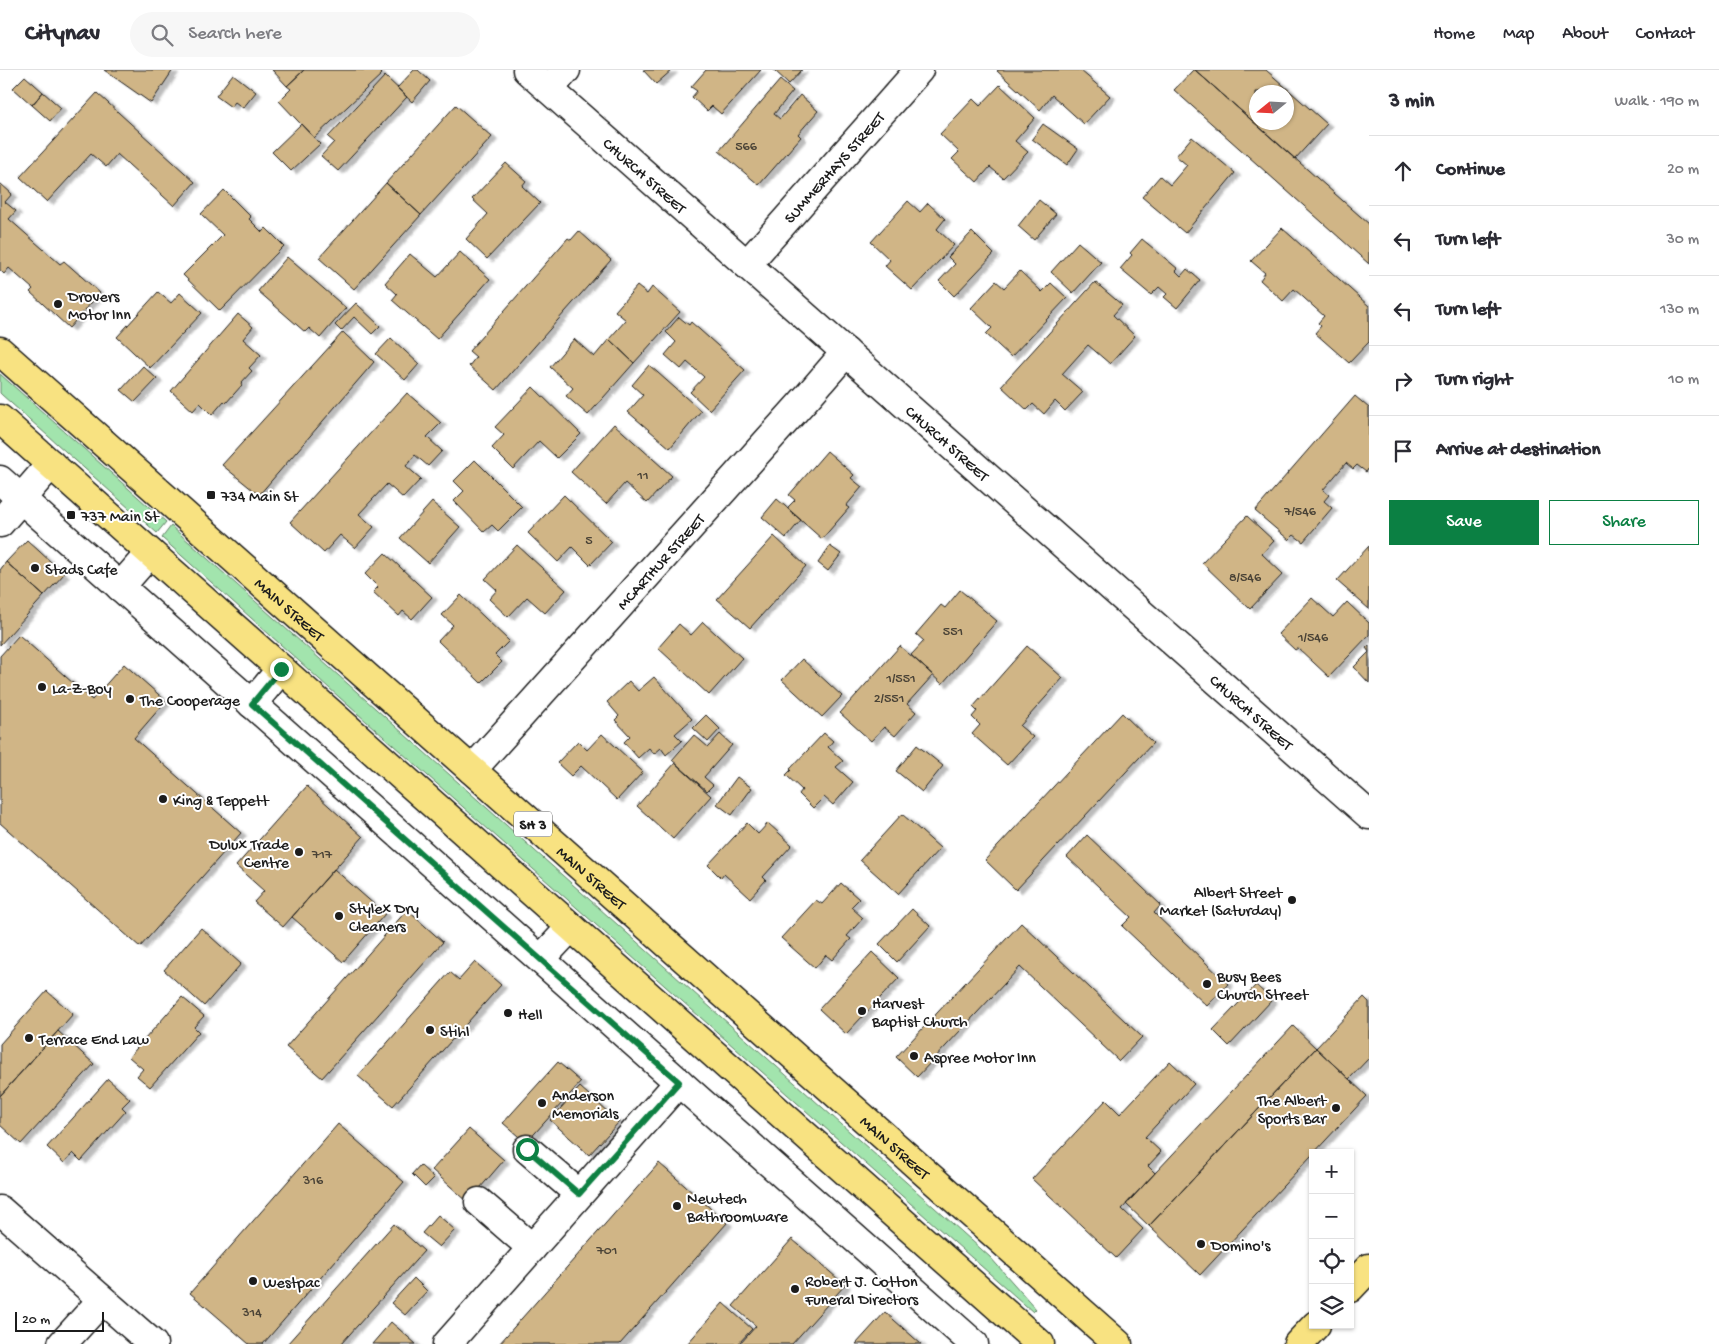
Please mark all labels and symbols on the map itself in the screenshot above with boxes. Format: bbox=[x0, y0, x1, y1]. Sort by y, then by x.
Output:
north arrow bbox=[1249, 85, 1294, 130]
street label: SUMMERHAYS STREET bbox=[781, 109, 891, 229]
street label: CHURCH STREET bbox=[597, 135, 689, 220]
house number: 566 bbox=[735, 139, 758, 156]
place label: Drovers Motor Inn bbox=[67, 289, 131, 326]
marker: Drovers Motor Inn bbox=[52, 298, 64, 310]
street label: CHURCH STREET bbox=[900, 403, 992, 488]
house number: 11 bbox=[636, 468, 649, 485]
marker: 734 Main St bbox=[205, 489, 217, 501]
place label: 734 Main St bbox=[220, 489, 299, 508]
house number: 7/546 bbox=[1283, 504, 1317, 521]
marker: 737 Main St bbox=[65, 509, 77, 521]
place label: 737 Main St bbox=[80, 509, 160, 528]
street label: MCARTHUR STREET bbox=[614, 511, 711, 615]
house number: 5 bbox=[585, 533, 593, 550]
marker: Stads Cafe bbox=[29, 562, 41, 574]
place label: Stads Cafe bbox=[45, 562, 118, 581]
house number: 8/546 bbox=[1229, 570, 1262, 587]
street label: MAIN STREET bbox=[249, 575, 327, 648]
house number: 551 bbox=[943, 624, 963, 641]
house number: 1/546 bbox=[1297, 630, 1329, 647]
route end bbox=[270, 658, 293, 681]
house number: 1/551 bbox=[885, 671, 916, 688]
street label: CHURCH STREET bbox=[1204, 672, 1296, 757]
marker: La-Z-Boy bbox=[36, 681, 48, 693]
place label: La-Z-Boy bbox=[52, 681, 112, 700]
house number: 2/551 bbox=[874, 691, 904, 708]
marker: The Cooperage bbox=[124, 693, 136, 705]
place label: The Cooperage bbox=[139, 693, 241, 712]
marker: King & Teppett bbox=[157, 793, 169, 805]
place label: King & Teppett bbox=[173, 793, 270, 812]
road number: SH 3 bbox=[514, 812, 552, 836]
place label: Dulux Trade Centre bbox=[208, 837, 290, 874]
street label: MAIN STREET bbox=[551, 844, 629, 916]
marker: Dulux Trade Centre bbox=[293, 846, 305, 858]
house number: 717 bbox=[311, 847, 333, 864]
place label: Albert Street Market (Saturday) bbox=[1159, 885, 1283, 922]
marker: Albert Street Market (Saturday) bbox=[1286, 894, 1298, 906]
place label: Stylex Dry Cleaners bbox=[349, 901, 419, 938]
marker: Stylex Dry Cleaners bbox=[333, 910, 345, 922]
place label: Busy Bees Church Street bbox=[1216, 969, 1309, 1006]
marker: Busy Bees Church Street bbox=[1201, 978, 1213, 990]
place label: Harvest Baptist Church bbox=[871, 996, 968, 1033]
marker: Harvest Baptist Church bbox=[856, 1005, 868, 1017]
marker: Hell bbox=[502, 1007, 514, 1019]
place label: Hell bbox=[518, 1007, 542, 1026]
marker: Stihl bbox=[424, 1024, 436, 1036]
place label: Stihl bbox=[440, 1024, 470, 1043]
marker: Terrace End Law bbox=[23, 1032, 35, 1044]
place label: Terrace End Law bbox=[38, 1032, 150, 1051]
marker: Aspree Motor Inn bbox=[908, 1050, 920, 1062]
place label: Aspree Motor Inn bbox=[924, 1050, 1036, 1069]
place label: Anderson Memorials bbox=[552, 1088, 620, 1125]
place label: The Albert Sports Bar bbox=[1256, 1093, 1327, 1130]
marker: Anderson Memorials bbox=[536, 1097, 548, 1109]
marker: The Albert Sports Bar bbox=[1330, 1102, 1342, 1114]
street label: MAIN STREET bbox=[855, 1113, 933, 1186]
route start bbox=[516, 1138, 539, 1161]
house number: 316 bbox=[302, 1173, 324, 1190]
place label: Newtech Bathroomware bbox=[686, 1191, 789, 1228]
marker: Newtech Bathroomware bbox=[671, 1200, 683, 1212]
marker: Domino's bbox=[1195, 1238, 1207, 1250]
place label: Domino's bbox=[1210, 1238, 1272, 1257]
house number: 701 bbox=[596, 1243, 617, 1260]
place label: Robert J. Cotton Funeral Directors bbox=[804, 1274, 919, 1311]
marker: Westpac bbox=[247, 1275, 259, 1287]
place label: Westpac bbox=[263, 1275, 320, 1294]
marker: Robert J. Cotton Funeral Directors bbox=[789, 1283, 801, 1295]
house number: 314 bbox=[241, 1305, 262, 1322]
scale bar bbox=[15, 1309, 104, 1332]

